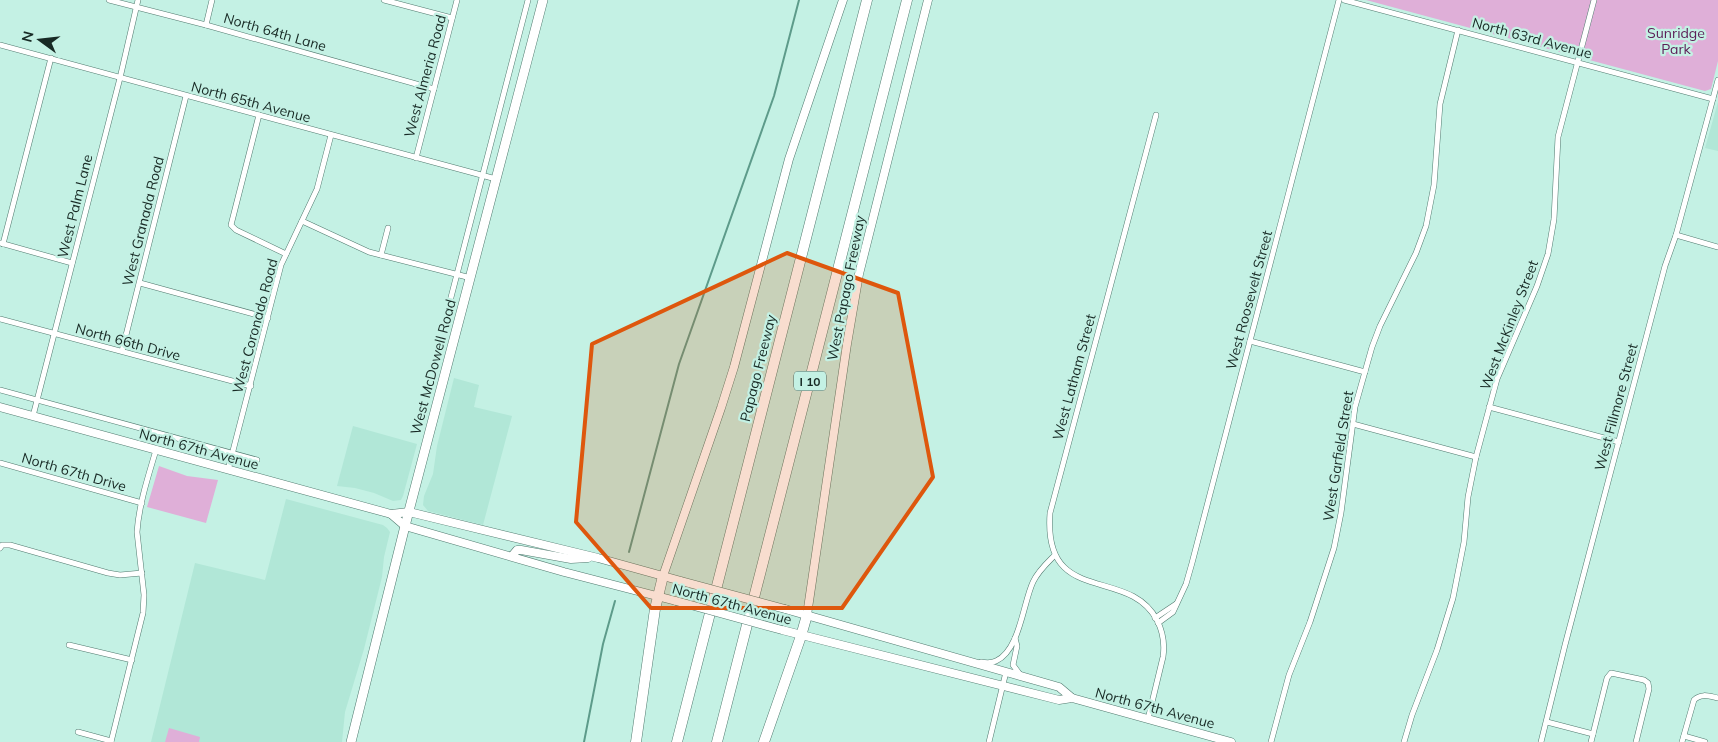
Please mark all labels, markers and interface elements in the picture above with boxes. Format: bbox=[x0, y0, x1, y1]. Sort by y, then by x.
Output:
street label: North 64th Lane bbox=[222, 9, 328, 55]
street label: West Almeria Road bbox=[400, 13, 450, 139]
street label: North 63rd Avenue bbox=[1470, 13, 1594, 63]
north arrow bbox=[15, 15, 65, 65]
park label: Sunridge Park bbox=[1647, 24, 1705, 58]
text: N bbox=[17, 29, 38, 44]
street label: North 65th Avenue bbox=[189, 77, 313, 127]
street label: West Palm Lane bbox=[53, 152, 97, 260]
street label: West Granada Road bbox=[118, 154, 168, 288]
street label: West Papago Freeway bbox=[823, 213, 869, 362]
street label: West Roosevelt Street bbox=[1222, 228, 1276, 372]
street label: West Coronado Road bbox=[228, 257, 282, 395]
street label: West McKinley Street bbox=[1476, 257, 1542, 393]
street label: West McDowell Road bbox=[406, 297, 460, 437]
street label: Papago Freeway bbox=[736, 312, 780, 423]
street label: West Latham Street bbox=[1048, 312, 1100, 442]
street label: North 66th Drive bbox=[73, 319, 183, 365]
street label: West Fillmore Street bbox=[1590, 341, 1642, 473]
road number: I 10 bbox=[794, 372, 826, 391]
street label: West Garfield Street bbox=[1319, 389, 1357, 522]
street label: North 67th Avenue bbox=[137, 424, 261, 474]
street label: North 67th Drive bbox=[20, 448, 128, 496]
street label: North 67th Avenue bbox=[670, 579, 794, 629]
street label: North 67th Avenue bbox=[1093, 683, 1217, 733]

